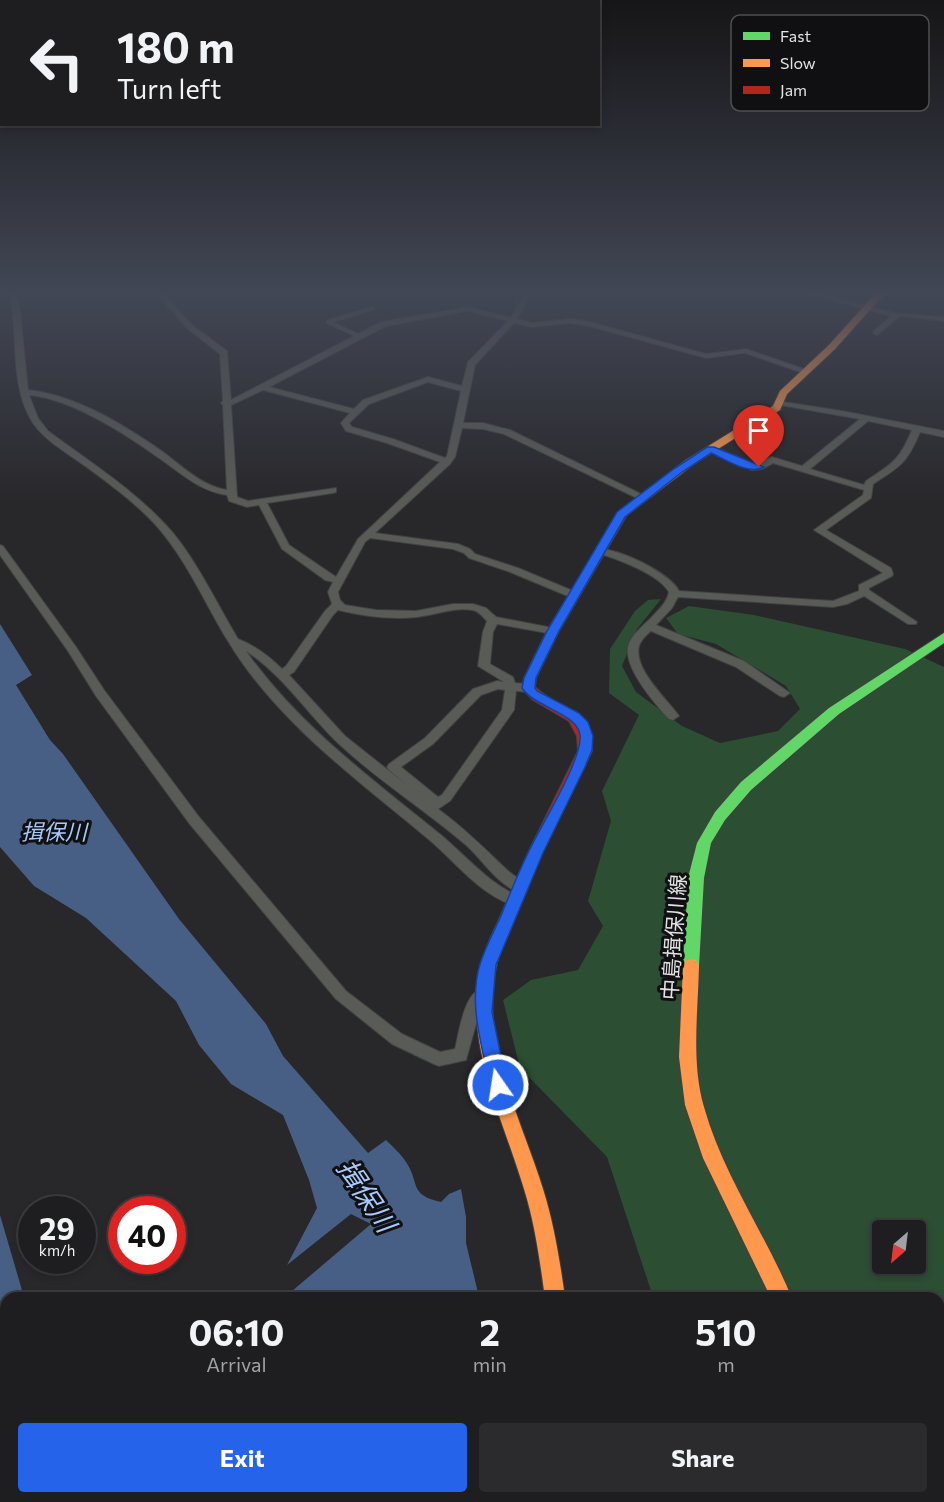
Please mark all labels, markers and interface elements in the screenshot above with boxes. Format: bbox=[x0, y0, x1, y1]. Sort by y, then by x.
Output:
legend bbox=[731, 15, 929, 111]
text: 180 m bbox=[117, 20, 235, 72]
icon: left bbox=[18, 24, 96, 102]
text: Fast bbox=[780, 26, 811, 45]
text: Slow bbox=[780, 53, 816, 72]
text: Turn left bbox=[117, 72, 221, 105]
text: Jam bbox=[780, 80, 807, 99]
pin bbox=[733, 405, 784, 467]
icon: arrive bbox=[742, 414, 775, 447]
water label: 揖保川 bbox=[21, 818, 89, 845]
street label: 中島揖保川線 bbox=[656, 873, 690, 1001]
position arrow bbox=[466, 1053, 530, 1117]
water label: 揖保川 bbox=[331, 1152, 405, 1240]
speed limit sign: 40 bbox=[108, 1196, 186, 1274]
text: 29 bbox=[39, 1209, 75, 1246]
north arrow bbox=[872, 1220, 926, 1274]
map controls bbox=[872, 1220, 926, 1274]
text: km/h bbox=[39, 1241, 75, 1259]
text: 06:10 bbox=[188, 1309, 284, 1353]
text: 2 bbox=[480, 1309, 500, 1353]
text: 510 bbox=[695, 1309, 757, 1353]
text: Arrival bbox=[206, 1352, 267, 1376]
text: min bbox=[473, 1352, 507, 1376]
text: m bbox=[717, 1352, 735, 1376]
button: Exit bbox=[18, 1423, 467, 1492]
button: Share bbox=[479, 1423, 927, 1492]

